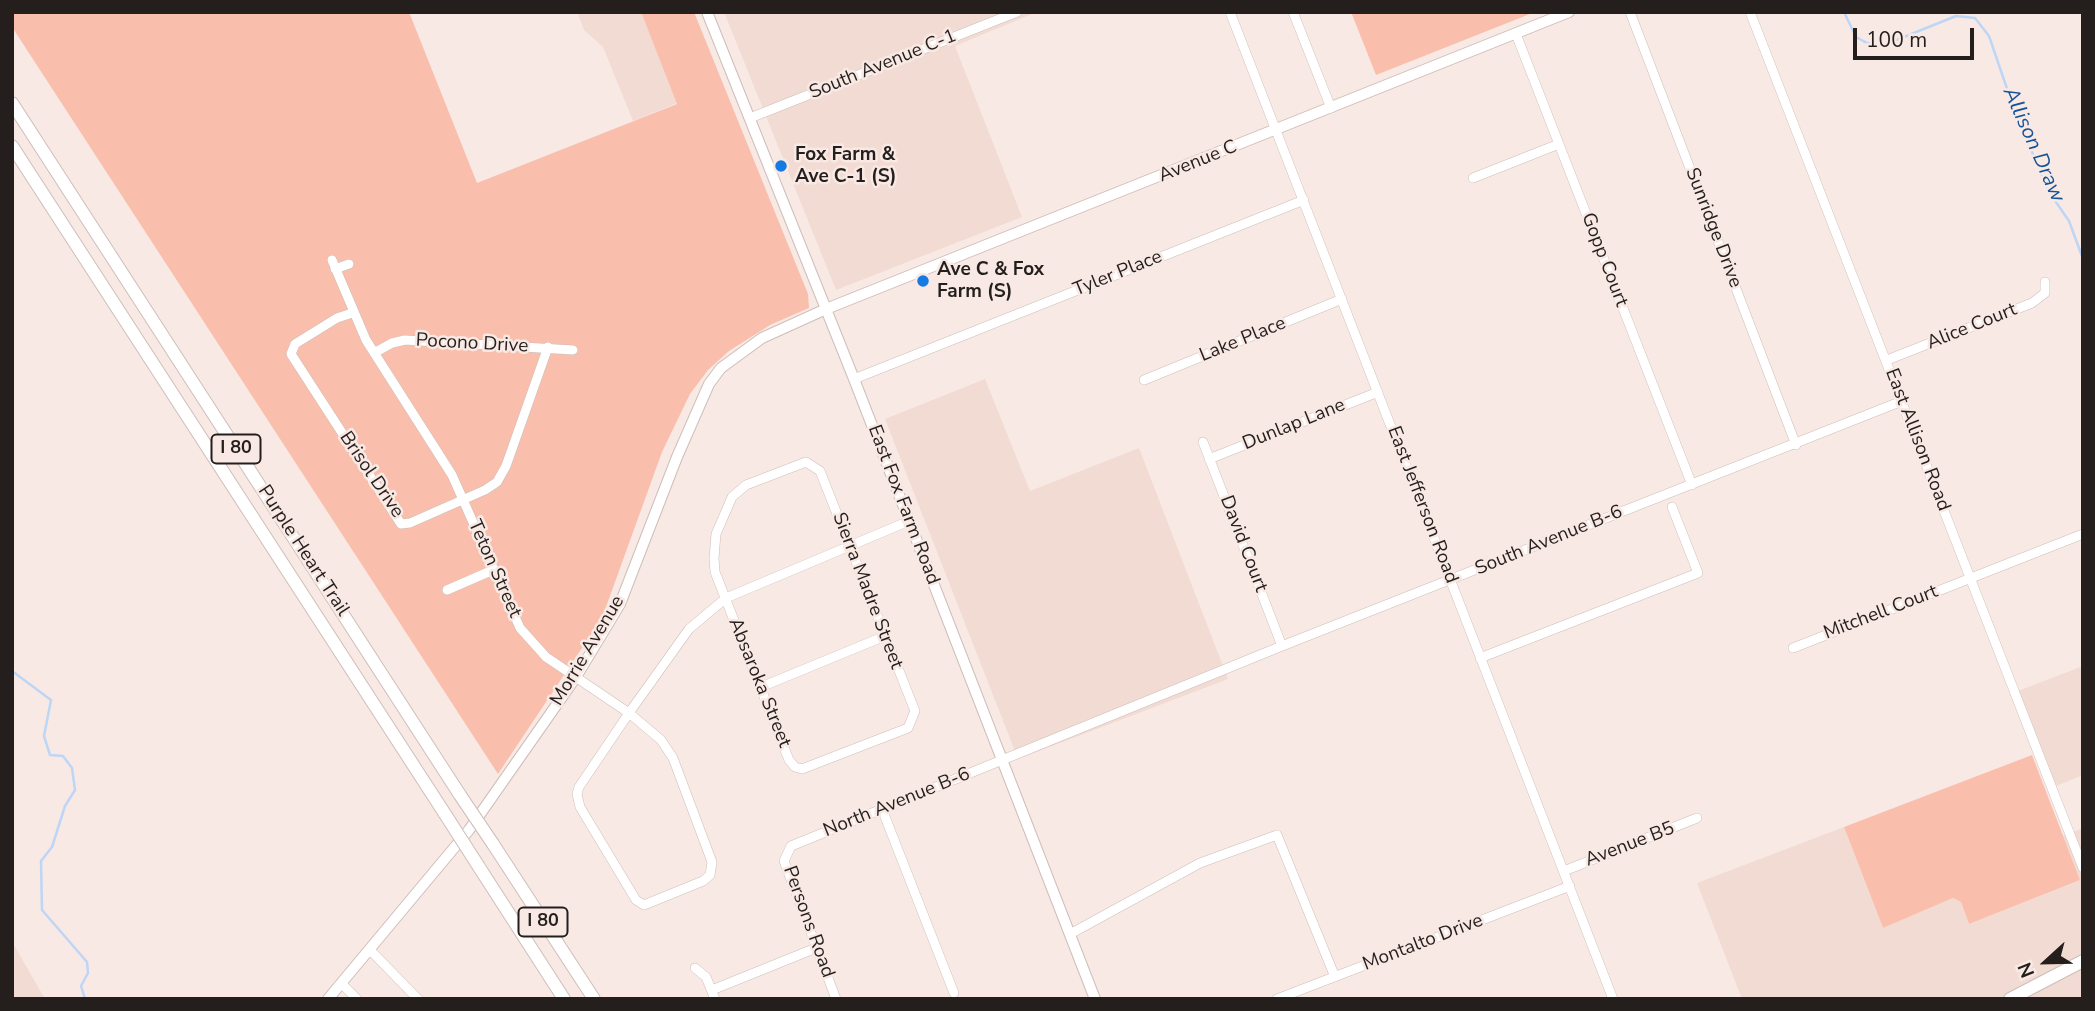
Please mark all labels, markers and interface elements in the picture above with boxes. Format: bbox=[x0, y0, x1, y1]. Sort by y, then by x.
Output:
scale bar bbox=[1857, 14, 1978, 58]
street label: South Avenue C-1 bbox=[806, 25, 960, 105]
text: 100 m bbox=[1866, 26, 1927, 54]
water label: Allison Draw bbox=[1996, 84, 2070, 206]
street label: Avenue C bbox=[1156, 136, 1240, 188]
place label: Fox Farm & Ave C-1 (S) bbox=[795, 144, 896, 188]
marker: Fox Farm & Ave C-1 (S) bbox=[773, 158, 789, 174]
street label: Sunridge Drive bbox=[1680, 165, 1746, 291]
street label: Gopp Court bbox=[1576, 210, 1632, 310]
street label: Tyler Place bbox=[1070, 246, 1166, 302]
place label: Ave C & Fox Farm (S) bbox=[937, 259, 1044, 303]
marker: Ave C & Fox Farm (S) bbox=[915, 273, 931, 289]
street label: Alice Court bbox=[1924, 299, 2020, 355]
street label: Lake Place bbox=[1197, 312, 1289, 368]
street label: Pocono Drive bbox=[415, 330, 529, 358]
street label: East Allison Road bbox=[1879, 366, 1955, 514]
street label: Dunlap Lane bbox=[1239, 394, 1349, 456]
street label: East Fox Farm Road bbox=[862, 422, 944, 588]
street label: East Jefferson Road bbox=[1382, 423, 1462, 587]
street label: Brisol Drive bbox=[334, 427, 408, 523]
road number: I 80 bbox=[212, 434, 260, 463]
street label: Purple Heart Trail bbox=[252, 481, 354, 621]
street label: David Court bbox=[1214, 493, 1272, 595]
street label: South Avenue B-6 bbox=[1472, 501, 1626, 581]
street label: Sierra Madre Street bbox=[827, 510, 907, 672]
street label: Teton Street bbox=[462, 517, 526, 621]
street label: Mitchell Court bbox=[1821, 581, 1941, 645]
street label: Morrie Avenue bbox=[546, 592, 630, 710]
street label: Absaroka Street bbox=[723, 615, 795, 751]
street label: North Avenue B-6 bbox=[820, 763, 974, 843]
street label: Avenue B5 bbox=[1582, 818, 1678, 872]
street label: Persons Road bbox=[777, 863, 839, 981]
road number: I 80 bbox=[518, 908, 568, 937]
street label: Montalto Drive bbox=[1360, 910, 1486, 976]
north arrow bbox=[2011, 927, 2081, 997]
text: N bbox=[2012, 958, 2041, 981]

